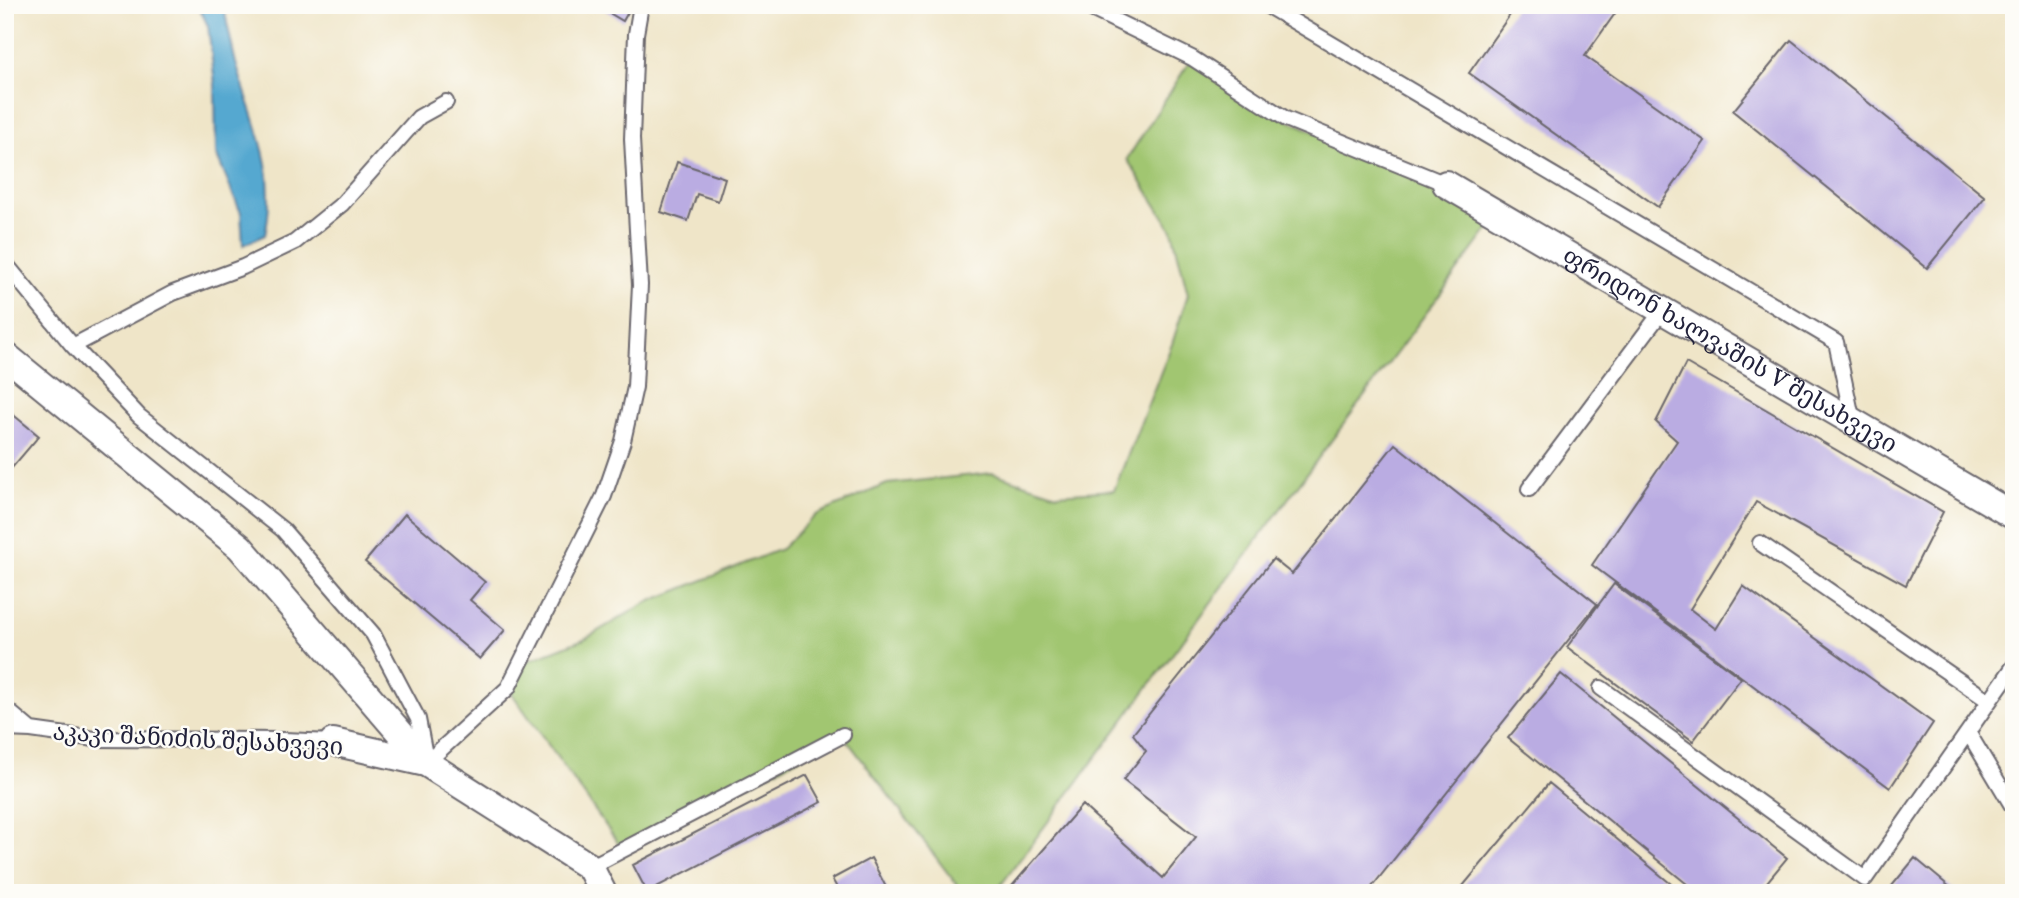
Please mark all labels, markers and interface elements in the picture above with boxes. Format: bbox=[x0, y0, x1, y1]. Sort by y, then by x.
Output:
street label: ფრიდონ ხალვაშის V შესახვევი bbox=[1556, 241, 1902, 461]
street label: აკაკი შანიძის შესახვევი bbox=[52, 717, 344, 764]

